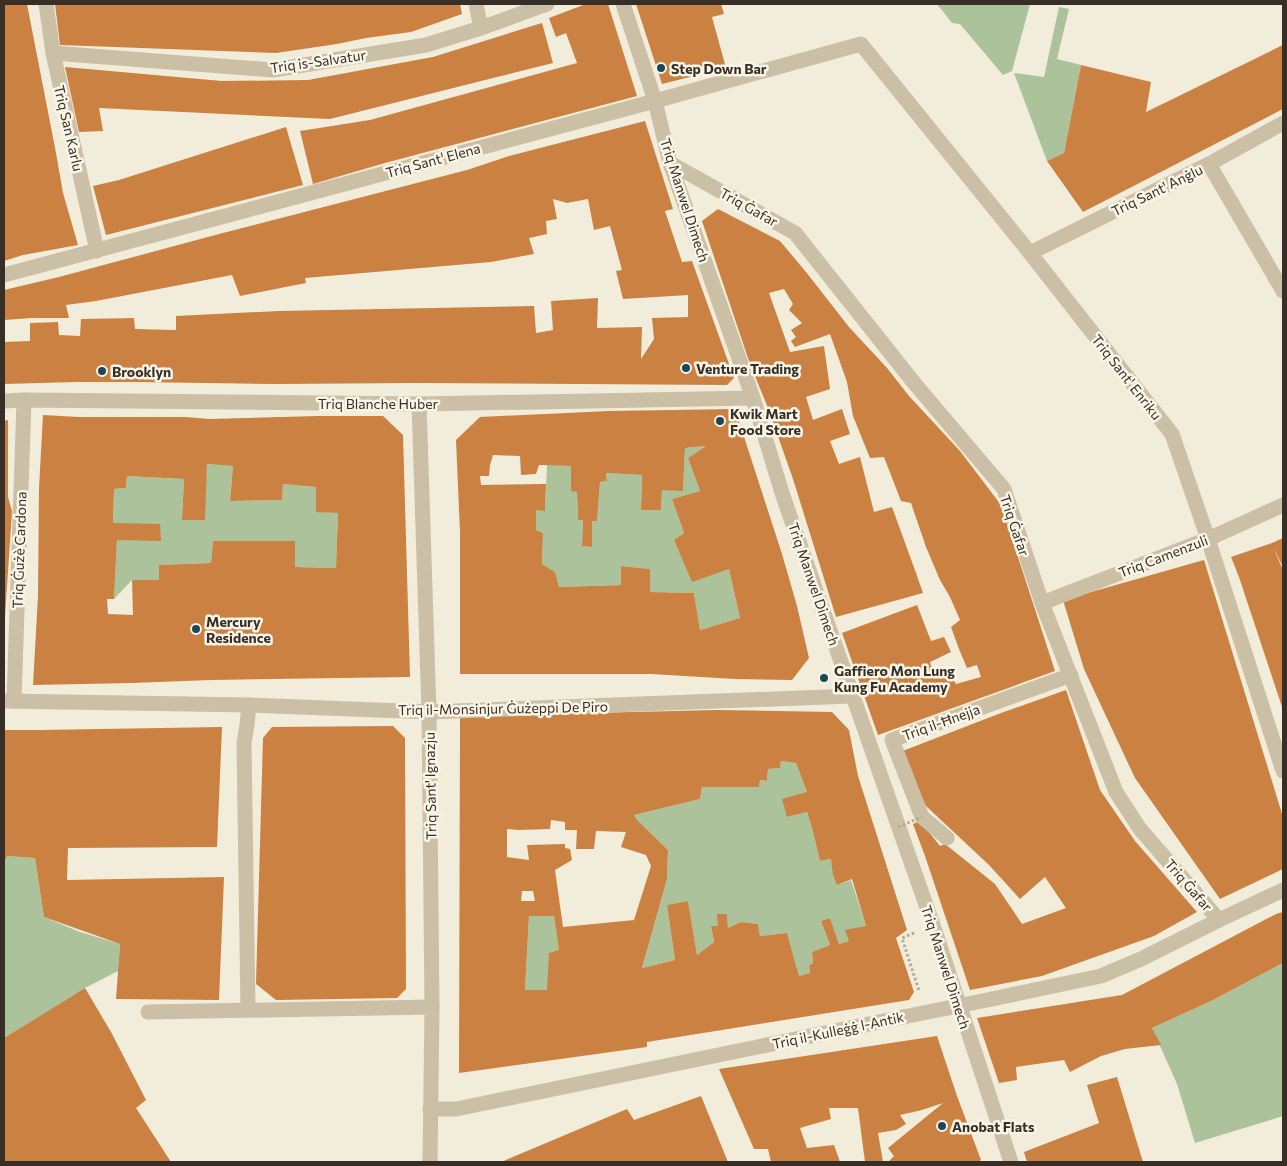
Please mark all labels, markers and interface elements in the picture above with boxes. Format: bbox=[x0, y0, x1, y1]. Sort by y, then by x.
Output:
street label: Triq is-Salvatur bbox=[269, 46, 367, 76]
place label: Step Down Bar bbox=[671, 60, 767, 77]
marker: Step Down Bar bbox=[655, 62, 667, 74]
street label: Triq San Karlu bbox=[51, 83, 87, 173]
street label: Triq Manwel Dimech bbox=[657, 136, 713, 264]
street label: Triq Sant' Elena bbox=[384, 139, 482, 181]
street label: Triq Sant' Anġlu bbox=[1109, 161, 1205, 219]
street label: Triq Ġafar bbox=[717, 184, 781, 230]
street label: Triq Sant' Enriku bbox=[1088, 331, 1166, 423]
place label: Venture Trading bbox=[696, 360, 799, 377]
marker: Venture Trading bbox=[680, 362, 692, 374]
place label: Brooklyn bbox=[112, 363, 171, 380]
marker: Brooklyn bbox=[96, 365, 108, 377]
street label: Triq Blanche Huber bbox=[318, 395, 439, 412]
place label: Kwik Mart Food Store bbox=[730, 405, 801, 438]
marker: Kwik Mart Food Store bbox=[714, 415, 726, 427]
street label: Triq Ġużè Cardona bbox=[8, 491, 30, 609]
street label: Triq Ġafar bbox=[997, 492, 1034, 558]
street label: Triq Manwel Dimech bbox=[785, 520, 843, 648]
street label: Triq Camenzuli bbox=[1116, 531, 1210, 581]
place label: Mercury Residence bbox=[206, 613, 271, 646]
marker: Mercury Residence bbox=[190, 623, 202, 635]
place label: Gaffiero Mon Lung Kung Fu Academy bbox=[834, 662, 955, 695]
marker: Gaffiero Mon Lung Kung Fu Academy bbox=[818, 672, 830, 684]
street label: Triq il-Monsinjur Ġużeppi De Piro bbox=[398, 698, 608, 718]
street label: Triq il-Ħnejja bbox=[900, 700, 982, 744]
street label: Triq Sant' Ignazju bbox=[421, 732, 439, 840]
street label: Triq Ġafar bbox=[1162, 855, 1217, 915]
street label: Triq Manwel Dimech bbox=[918, 903, 974, 1031]
street label: Triq il-Kulleġġ l-Antik bbox=[771, 1008, 906, 1052]
place label: Anobat Flats bbox=[952, 1118, 1035, 1135]
marker: Anobat Flats bbox=[936, 1120, 948, 1132]

